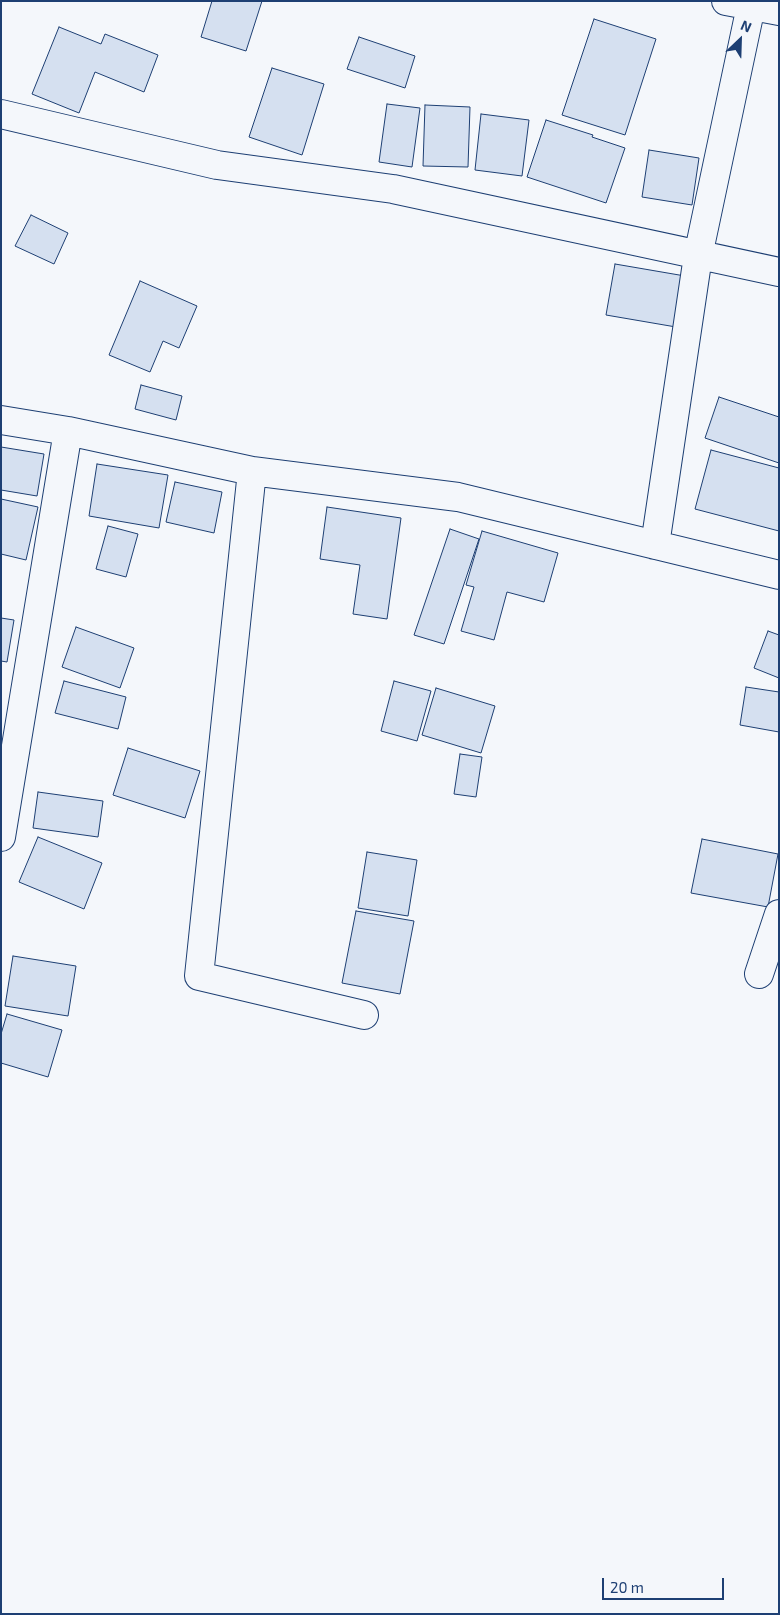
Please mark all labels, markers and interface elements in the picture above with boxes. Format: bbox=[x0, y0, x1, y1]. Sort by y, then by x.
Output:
north arrow bbox=[715, 15, 765, 65]
text: N bbox=[738, 16, 754, 36]
scale bar bbox=[605, 1568, 728, 1600]
text: 20 m bbox=[610, 1578, 644, 1596]

